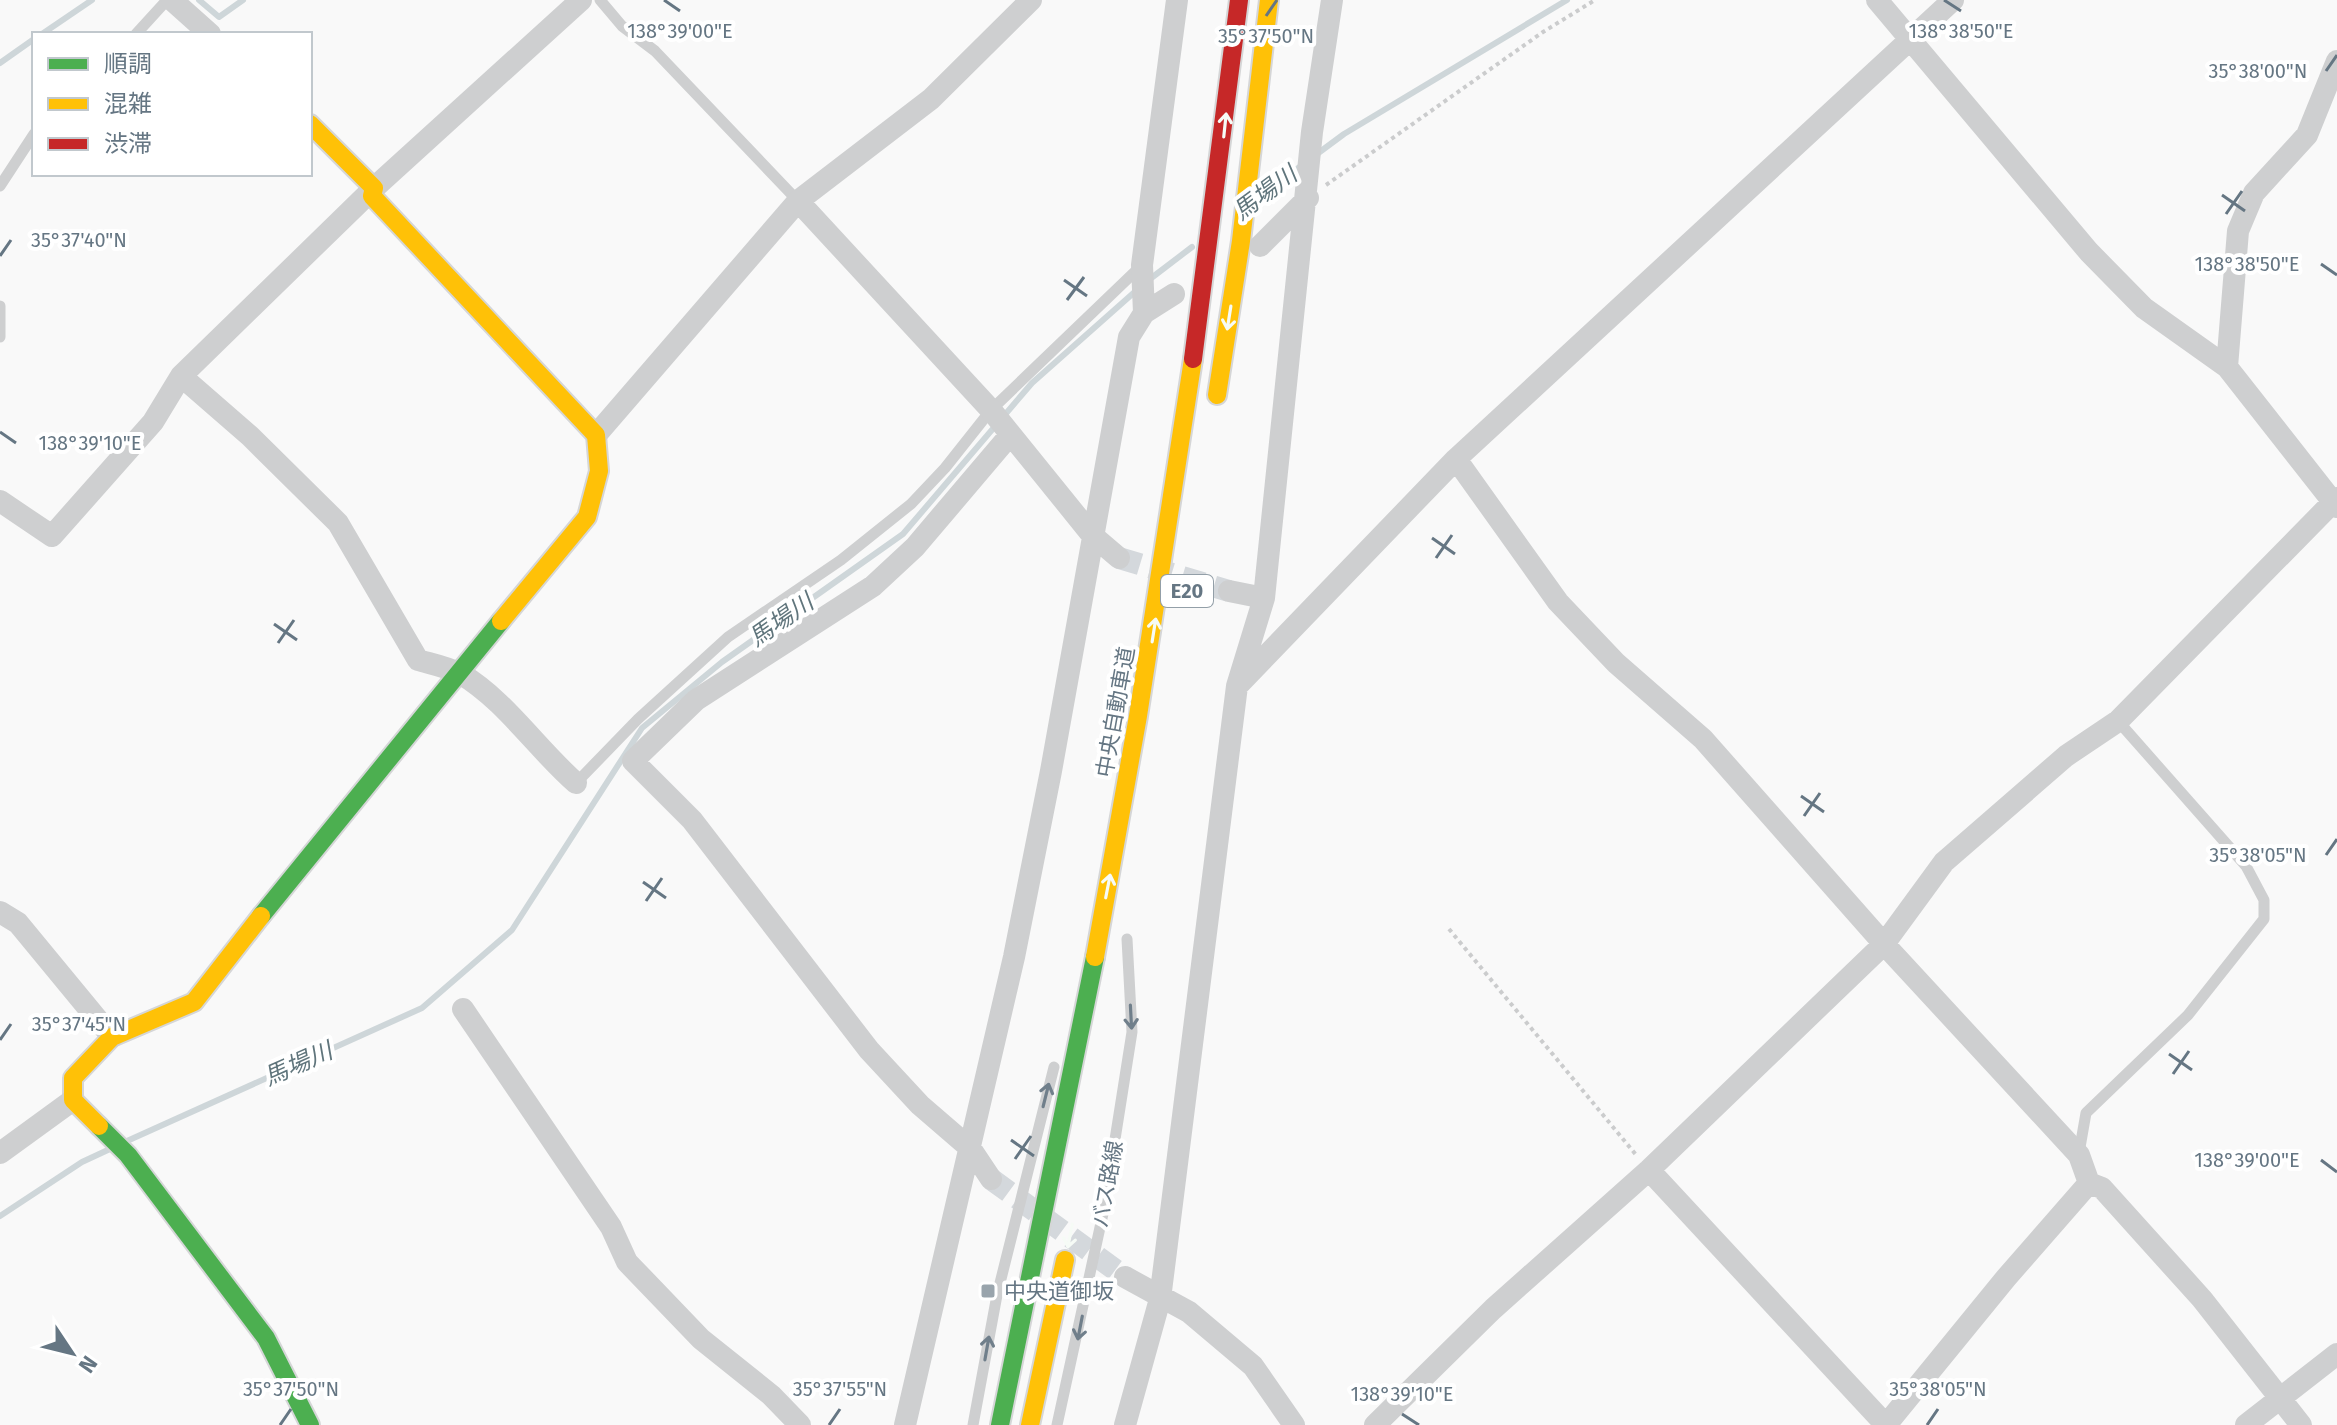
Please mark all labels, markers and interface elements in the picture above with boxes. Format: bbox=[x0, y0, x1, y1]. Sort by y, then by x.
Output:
text: 138°39'00"E bbox=[627, 19, 733, 43]
text: 138°38'50"E bbox=[1909, 19, 2013, 43]
text: 35°37'50"N bbox=[1218, 24, 1314, 48]
legend bbox=[32, 32, 312, 176]
text: 順調 bbox=[104, 50, 152, 78]
text: 35°38'00"N bbox=[2209, 59, 2307, 83]
text: 混雑 bbox=[104, 90, 152, 118]
one-way arrow bbox=[1217, 112, 1232, 139]
text: 渋滞 bbox=[104, 130, 152, 158]
water label: 馬場川 bbox=[1228, 158, 1305, 226]
text: 35°37'40"N bbox=[31, 228, 127, 252]
text: 138°38'50"E bbox=[2195, 252, 2299, 276]
one-way arrow bbox=[1221, 305, 1236, 330]
text: 138°39'10"E bbox=[38, 431, 142, 455]
road number: E20 bbox=[1161, 575, 1213, 607]
water label: 馬場川 bbox=[743, 586, 821, 652]
one-way arrow bbox=[1147, 618, 1162, 643]
street label: 中央自動車道 bbox=[1091, 645, 1140, 779]
text: 35°38'05"N bbox=[2209, 843, 2307, 867]
one-way arrow bbox=[1102, 874, 1117, 899]
one-way arrow bbox=[1124, 1003, 1139, 1030]
text: 35°37'45"N bbox=[32, 1012, 126, 1036]
water label: 馬場川 bbox=[259, 1035, 339, 1091]
one-way arrow bbox=[1040, 1083, 1055, 1109]
street label: バス路線 bbox=[1087, 1138, 1128, 1230]
text: 138°39'00"E bbox=[2194, 1148, 2300, 1172]
one-way arrow bbox=[1062, 1223, 1077, 1248]
place label: 中央道御坂 bbox=[1004, 1278, 1114, 1305]
marker: 中央道御坂 bbox=[979, 1282, 997, 1300]
north arrow bbox=[32, 1313, 112, 1393]
one-way arrow bbox=[1071, 1315, 1086, 1341]
one-way arrow bbox=[981, 1336, 996, 1361]
text: N bbox=[73, 1350, 103, 1378]
text: 35°37'50"N bbox=[243, 1377, 339, 1401]
text: 35°37'55"N bbox=[793, 1377, 887, 1401]
text: 35°38'05"N bbox=[1889, 1377, 1987, 1401]
text: 138°39'10"E bbox=[1350, 1382, 1454, 1406]

